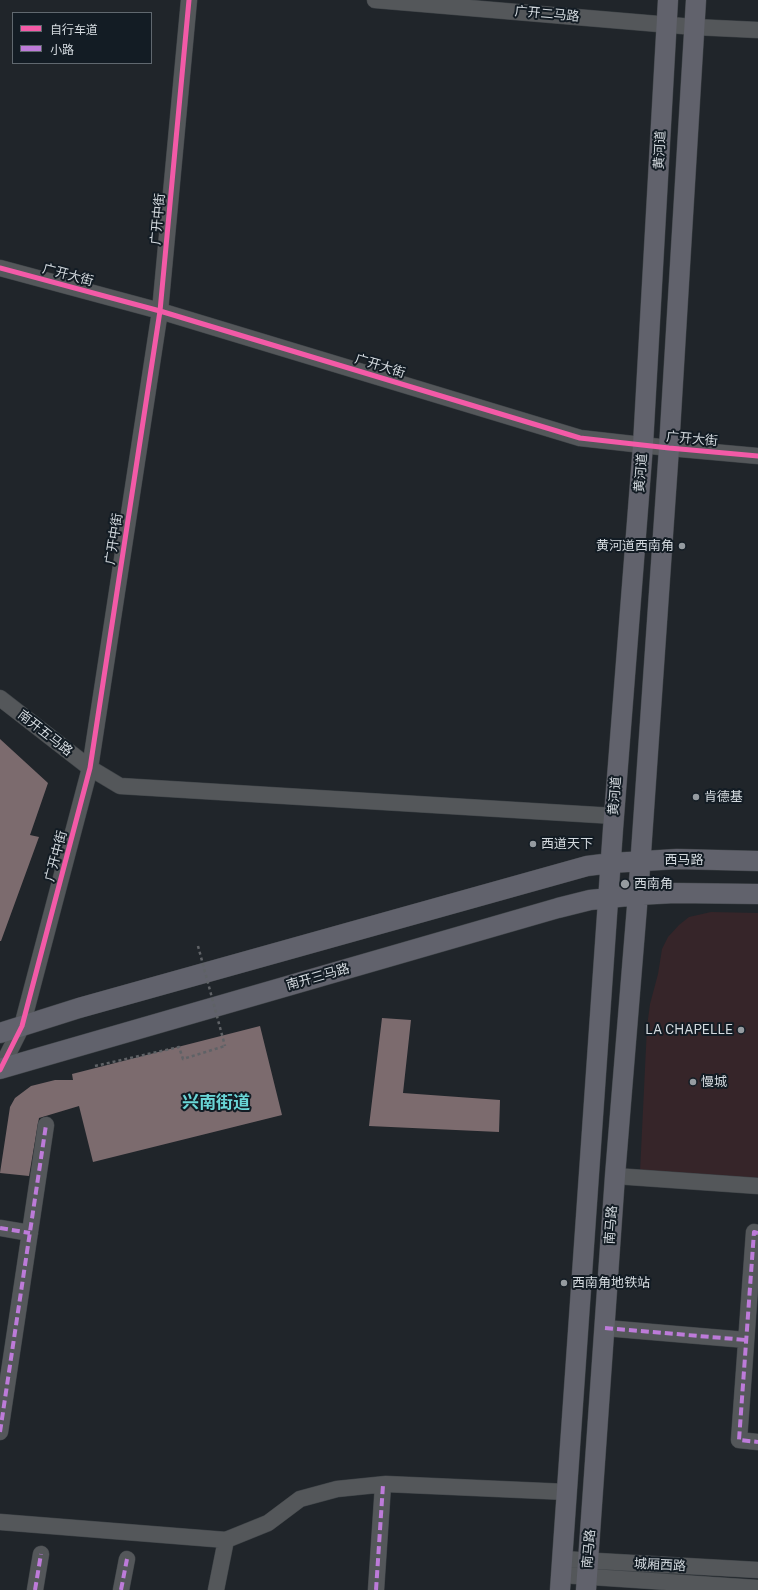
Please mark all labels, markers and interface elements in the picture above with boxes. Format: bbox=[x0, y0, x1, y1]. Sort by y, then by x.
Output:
street label: 广开二马路 bbox=[514, 3, 580, 25]
legend bbox=[12, 12, 152, 64]
text: 自行车道 bbox=[50, 23, 98, 37]
text: 小路 bbox=[50, 43, 74, 57]
street label: 黄河道 bbox=[651, 130, 669, 170]
street label: 广开中街 bbox=[148, 192, 168, 246]
street label: 广开大街 bbox=[41, 261, 95, 289]
street label: 广开大街 bbox=[353, 351, 407, 381]
street label: 广开大街 bbox=[665, 429, 719, 449]
street label: 黄河道 bbox=[632, 453, 650, 493]
street label: 广开中街 bbox=[102, 512, 126, 566]
place label: 黄河道西南角 bbox=[596, 538, 674, 554]
marker: 黄河道西南角 bbox=[677, 541, 687, 551]
street label: 南开五马路 bbox=[15, 707, 75, 759]
street label: 黄河道 bbox=[606, 776, 624, 816]
place label: 肯德基 bbox=[704, 789, 743, 805]
marker: 肯德基 bbox=[691, 792, 701, 802]
street label: 广开中街 bbox=[42, 829, 70, 883]
place label: 西道天下 bbox=[541, 836, 593, 852]
marker: 西道天下 bbox=[528, 839, 538, 849]
street label: 西马路 bbox=[665, 852, 703, 868]
place label: 西南角 bbox=[634, 876, 673, 892]
marker: 西南角 bbox=[619, 878, 631, 890]
street label: 南开三马路 bbox=[285, 961, 351, 993]
place label: LA CHAPELLE bbox=[645, 1022, 733, 1038]
marker: LA CHAPELLE bbox=[736, 1025, 746, 1035]
place label: 慢城 bbox=[701, 1074, 727, 1090]
marker: 慢城 bbox=[688, 1077, 698, 1087]
district label: 兴南街道 bbox=[182, 1093, 250, 1113]
street label: 南马路 bbox=[602, 1205, 620, 1245]
place label: 西南角地铁站 bbox=[572, 1275, 650, 1291]
marker: 西南角地铁站 bbox=[559, 1278, 569, 1288]
street label: 南马路 bbox=[580, 1529, 598, 1569]
street label: 城厢西路 bbox=[634, 1556, 686, 1574]

